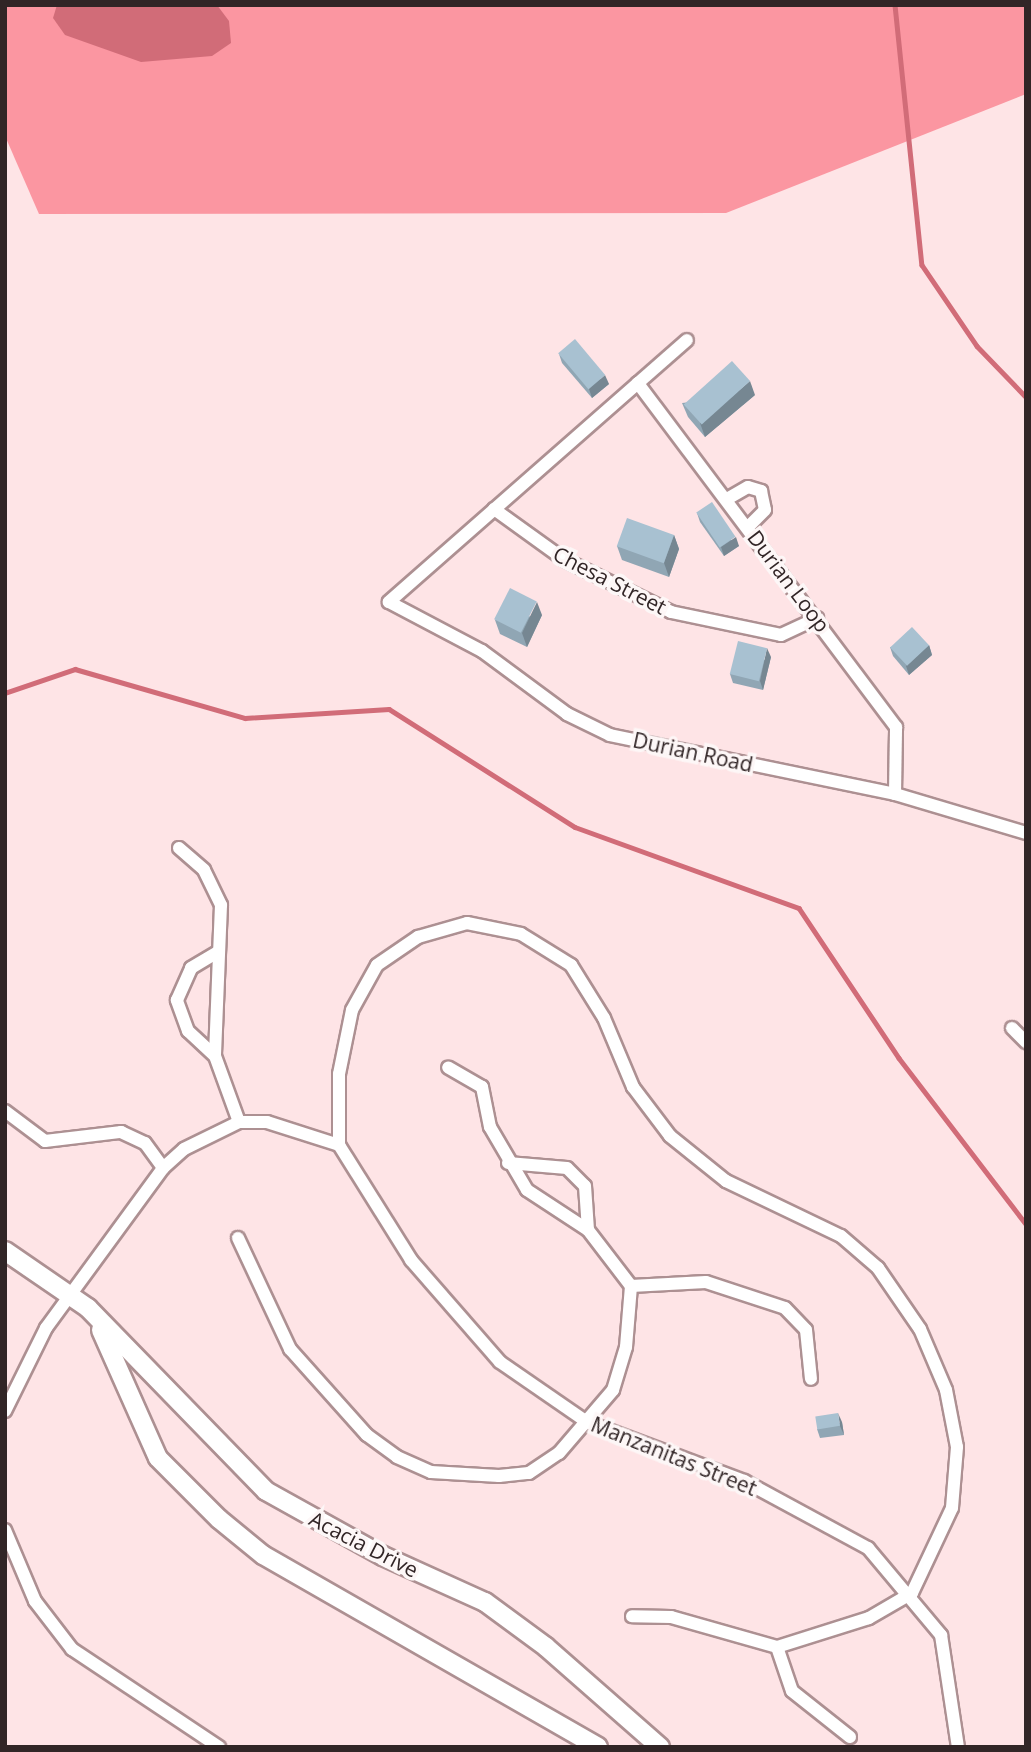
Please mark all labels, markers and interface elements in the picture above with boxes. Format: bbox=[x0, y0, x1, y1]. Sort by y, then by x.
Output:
street label: Durian Loop bbox=[743, 525, 835, 637]
street label: Chesa Street bbox=[549, 541, 671, 619]
street label: Durian Road bbox=[631, 727, 755, 777]
street label: Manzanitas Street bbox=[588, 1411, 760, 1501]
street label: Acacia Drive bbox=[305, 1506, 423, 1582]

